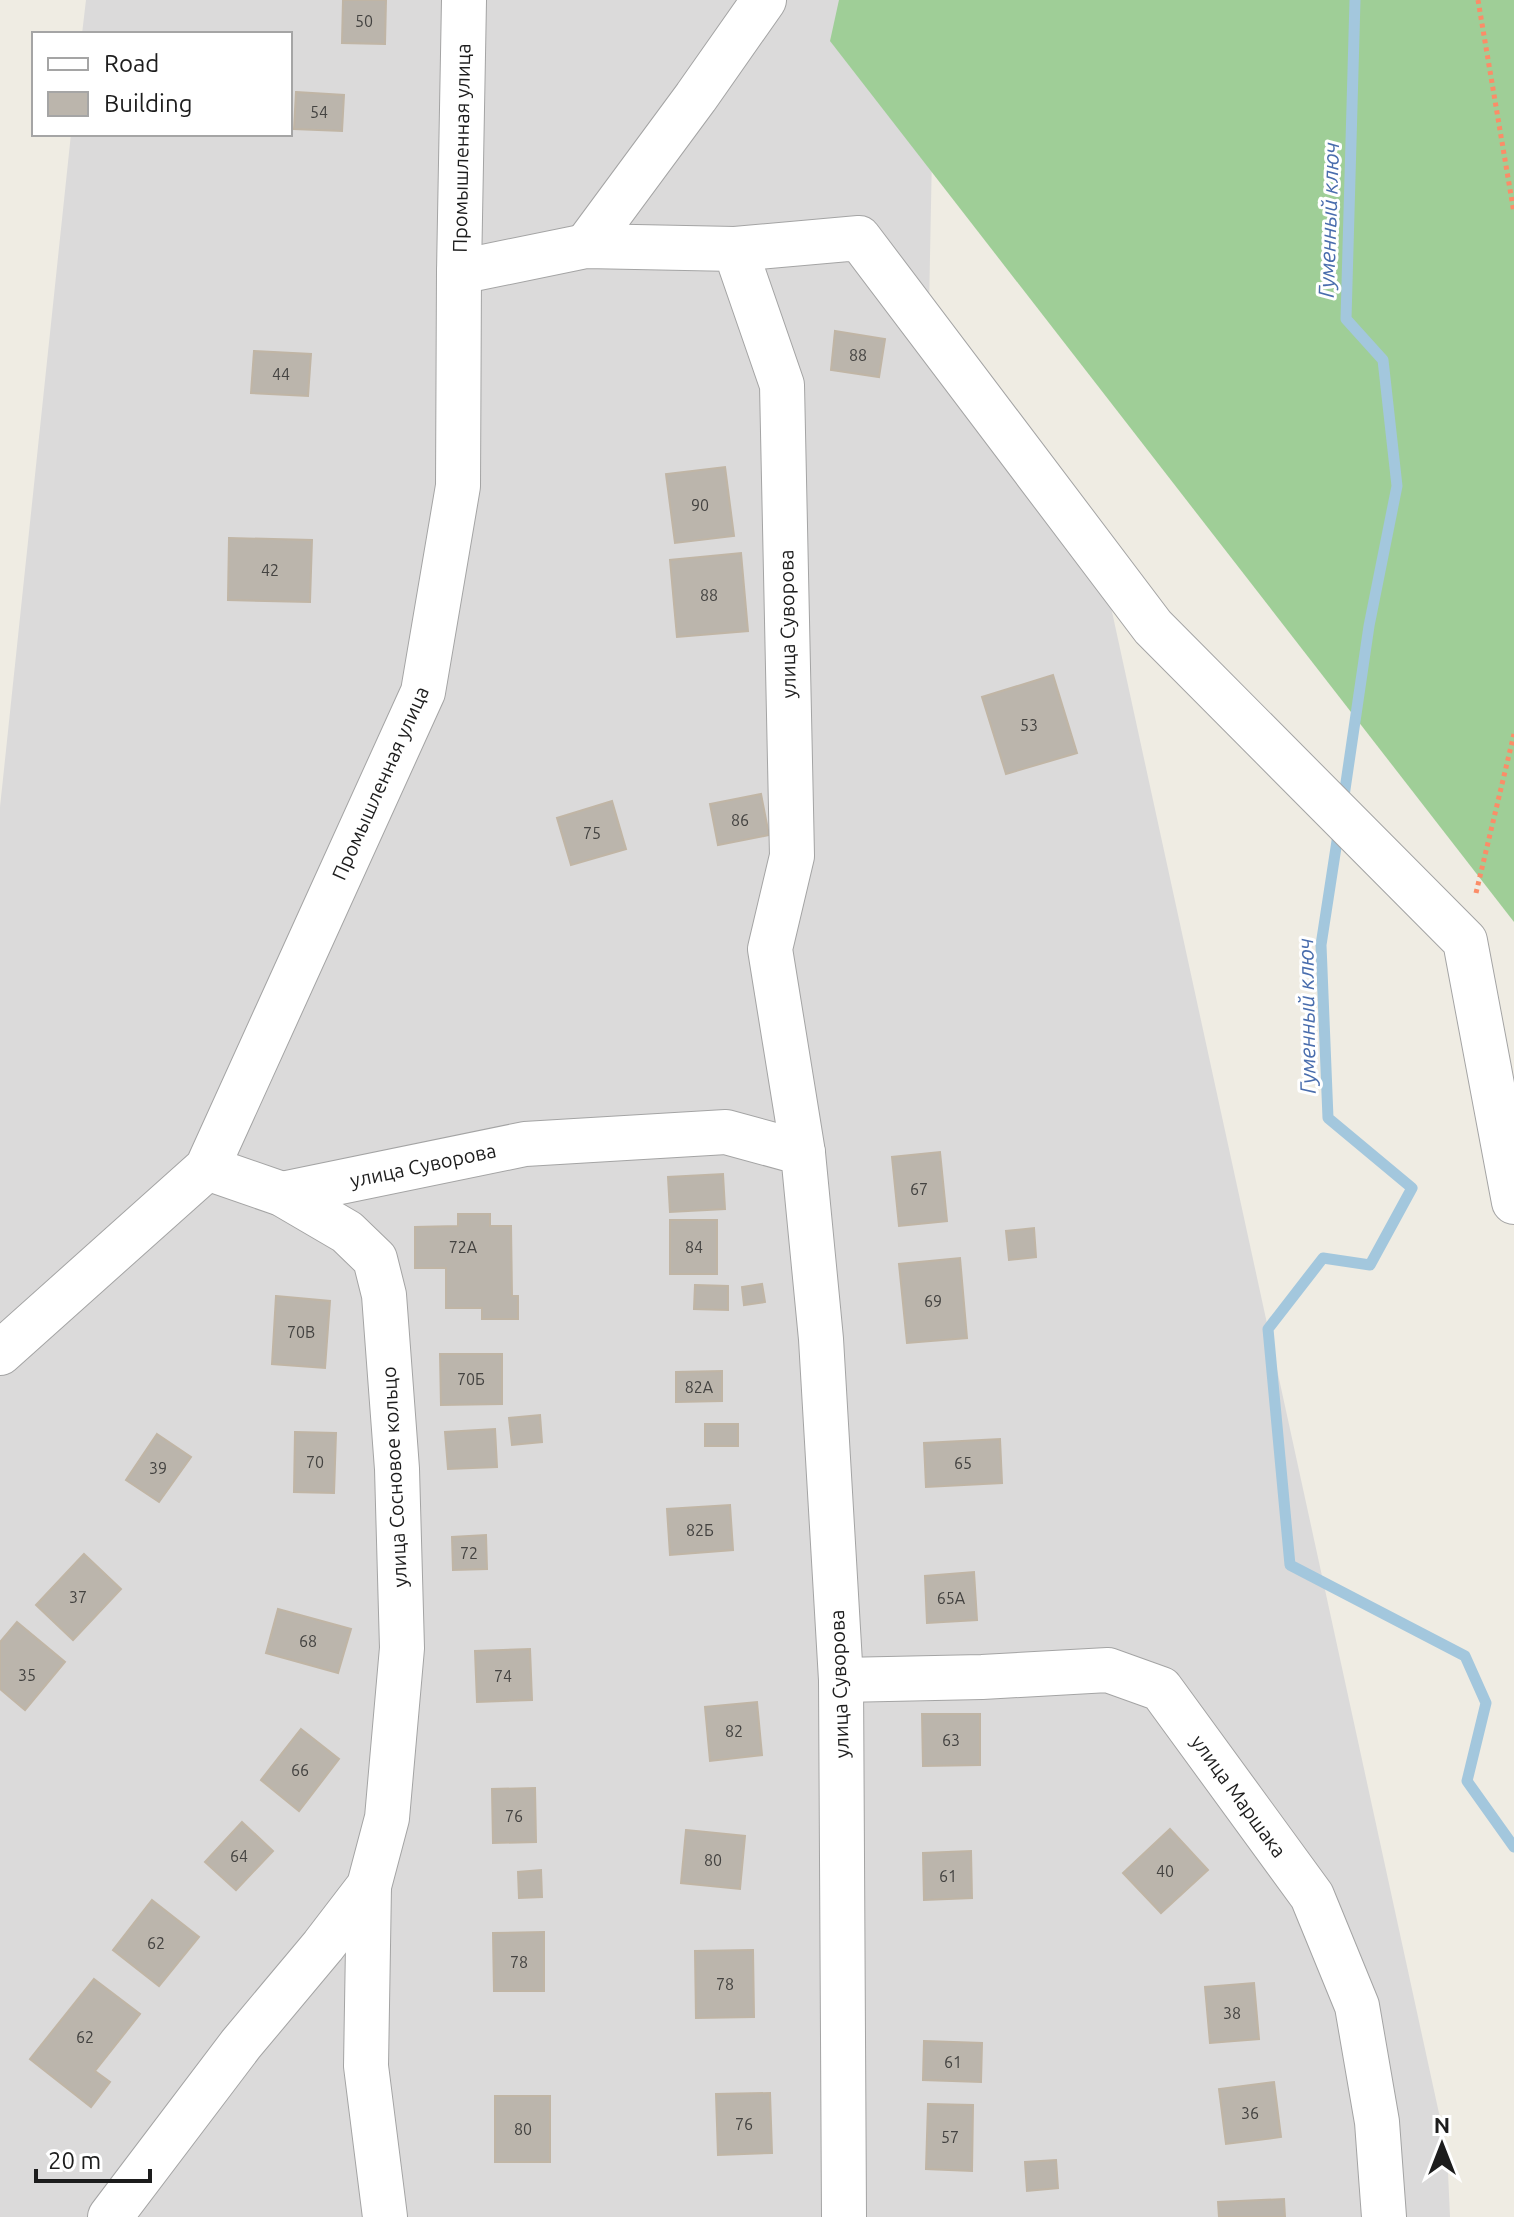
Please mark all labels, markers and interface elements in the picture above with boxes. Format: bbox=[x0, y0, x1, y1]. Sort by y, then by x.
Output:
house number: 50 bbox=[355, 12, 373, 30]
legend bbox=[32, 32, 292, 136]
street label: Промышленная улица bbox=[448, 43, 474, 253]
text: Road bbox=[104, 50, 159, 77]
text: Building bbox=[104, 90, 192, 117]
house number: 54 bbox=[310, 103, 328, 121]
water label: Гуменный ключ bbox=[1313, 142, 1343, 298]
house number: 88 bbox=[849, 346, 867, 364]
house number: 44 bbox=[272, 365, 290, 383]
house number: 90 bbox=[691, 496, 709, 514]
street label: улица Суворова bbox=[774, 549, 800, 699]
house number: 42 bbox=[261, 561, 279, 579]
house number: 88 bbox=[700, 586, 718, 604]
street label: Промышленная улица bbox=[327, 683, 433, 883]
house number: 53 bbox=[1020, 716, 1038, 734]
house number: 86 bbox=[731, 811, 749, 829]
house number: 75 bbox=[583, 824, 601, 842]
water label: Гуменный ключ bbox=[1292, 938, 1320, 1094]
street label: улица Суворова bbox=[348, 1138, 498, 1192]
house number: 67 bbox=[910, 1180, 928, 1198]
house number: 72А bbox=[449, 1238, 478, 1256]
house number: 84 bbox=[685, 1238, 703, 1256]
house number: 69 bbox=[924, 1292, 942, 1310]
house number: 70В bbox=[287, 1323, 315, 1341]
street label: улица Сосновое кольцо bbox=[377, 1366, 411, 1588]
house number: 70Б bbox=[457, 1370, 485, 1388]
house number: 82А bbox=[685, 1378, 714, 1396]
house number: 70 bbox=[306, 1453, 324, 1471]
house number: 65 bbox=[954, 1454, 972, 1472]
house number: 39 bbox=[149, 1459, 167, 1477]
house number: 82Б bbox=[686, 1521, 714, 1539]
house number: 72 bbox=[460, 1544, 478, 1562]
house number: 37 bbox=[69, 1588, 87, 1606]
house number: 65А bbox=[937, 1589, 966, 1607]
street label: улица Суворова bbox=[825, 1609, 853, 1759]
house number: 68 bbox=[299, 1632, 317, 1650]
house number: 35 bbox=[18, 1666, 36, 1684]
house number: 74 bbox=[494, 1667, 512, 1685]
house number: 82 bbox=[725, 1722, 743, 1740]
street label: улица Маршака bbox=[1187, 1730, 1291, 1862]
house number: 63 bbox=[942, 1731, 960, 1749]
house number: 66 bbox=[291, 1761, 309, 1779]
house number: 76 bbox=[505, 1807, 523, 1825]
house number: 64 bbox=[230, 1847, 248, 1865]
house number: 80 bbox=[704, 1851, 722, 1869]
house number: 40 bbox=[1156, 1862, 1174, 1880]
house number: 61 bbox=[939, 1867, 957, 1885]
house number: 62 bbox=[147, 1934, 165, 1952]
house number: 78 bbox=[510, 1953, 528, 1971]
house number: 78 bbox=[716, 1975, 734, 1993]
house number: 38 bbox=[1223, 2004, 1241, 2022]
house number: 62 bbox=[76, 2028, 94, 2046]
house number: 61 bbox=[944, 2053, 962, 2071]
house number: 36 bbox=[1241, 2104, 1259, 2122]
north arrow bbox=[1402, 2105, 1482, 2185]
text: N bbox=[1434, 2112, 1450, 2137]
house number: 76 bbox=[735, 2115, 753, 2133]
house number: 80 bbox=[514, 2120, 532, 2138]
house number: 57 bbox=[941, 2128, 959, 2146]
scale bar bbox=[36, 2133, 150, 2183]
text: 20 m bbox=[48, 2147, 101, 2174]

